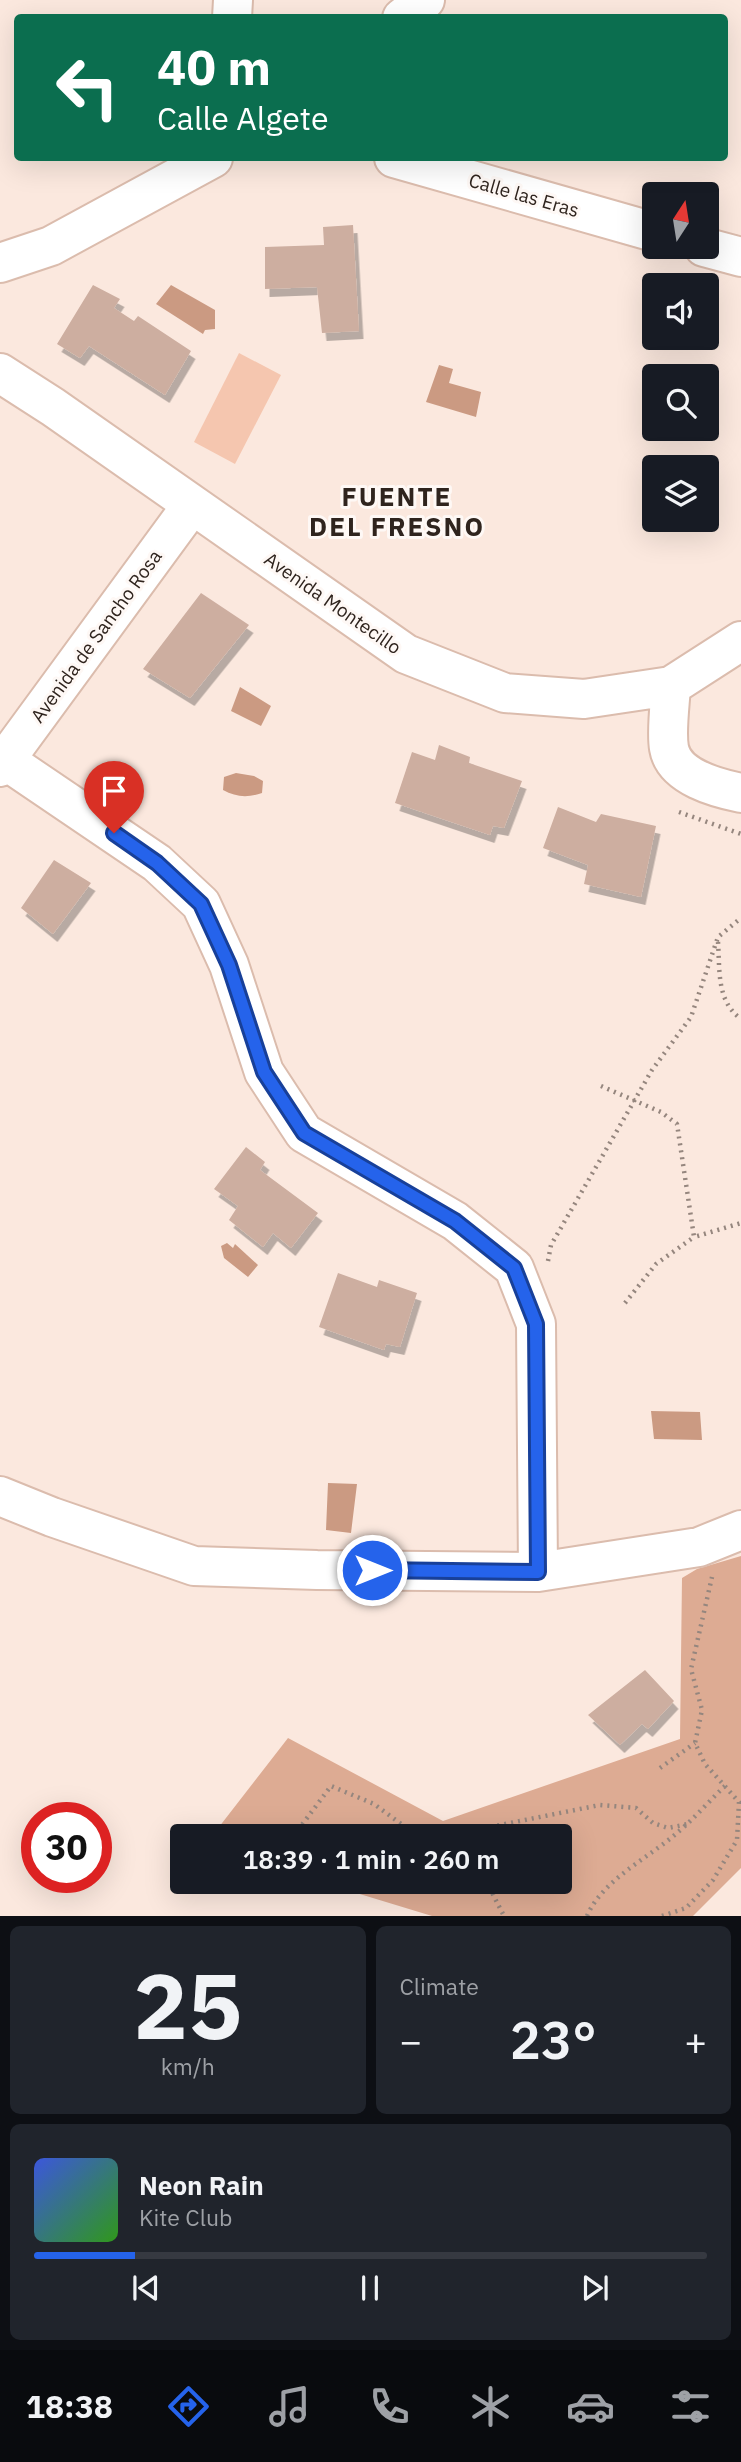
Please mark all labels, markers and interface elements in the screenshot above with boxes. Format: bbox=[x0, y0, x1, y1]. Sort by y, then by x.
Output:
text: 40 m bbox=[157, 35, 271, 98]
icon: left bbox=[42, 42, 133, 133]
text: Calle Algete bbox=[157, 97, 329, 139]
street label: Calle las Eras bbox=[466, 168, 582, 222]
north arrow bbox=[642, 182, 719, 259]
map controls bbox=[642, 182, 719, 532]
button: sound bbox=[642, 273, 719, 350]
button: search bbox=[642, 364, 719, 441]
button: layers bbox=[642, 455, 719, 532]
district label: FUENTE DEL FRESNO bbox=[309, 479, 485, 543]
street label: Avenida de Sancho Rosa bbox=[25, 545, 167, 727]
street label: Avenida Montecillo bbox=[260, 547, 406, 659]
pin bbox=[84, 761, 144, 833]
icon: arrive bbox=[95, 772, 133, 810]
position arrow bbox=[335, 1533, 409, 1607]
speed limit sign: 30 bbox=[21, 1802, 112, 1893]
text: 18:39 · 1 min · 260 m bbox=[243, 1842, 499, 1876]
text: 25 bbox=[133, 1946, 242, 2064]
text: Climate bbox=[400, 1971, 479, 2001]
text: 23° bbox=[510, 2006, 597, 2073]
text: − bbox=[400, 2016, 422, 2065]
text: + bbox=[684, 2016, 707, 2065]
text: km/h bbox=[161, 2051, 215, 2081]
text: Neon Rain bbox=[139, 2168, 264, 2202]
text: Kite Club bbox=[139, 2202, 232, 2232]
icon: previous bbox=[127, 2269, 165, 2307]
icon: pause bbox=[351, 2269, 389, 2307]
icon: next bbox=[576, 2269, 614, 2307]
icon: directions bbox=[164, 2382, 213, 2431]
icon: music bbox=[265, 2382, 314, 2431]
icon: phone bbox=[365, 2382, 414, 2431]
icon: climate bbox=[466, 2382, 515, 2431]
icon: car bbox=[566, 2382, 615, 2431]
icon: filters bbox=[666, 2382, 715, 2431]
text: 18:38 bbox=[26, 2385, 113, 2427]

